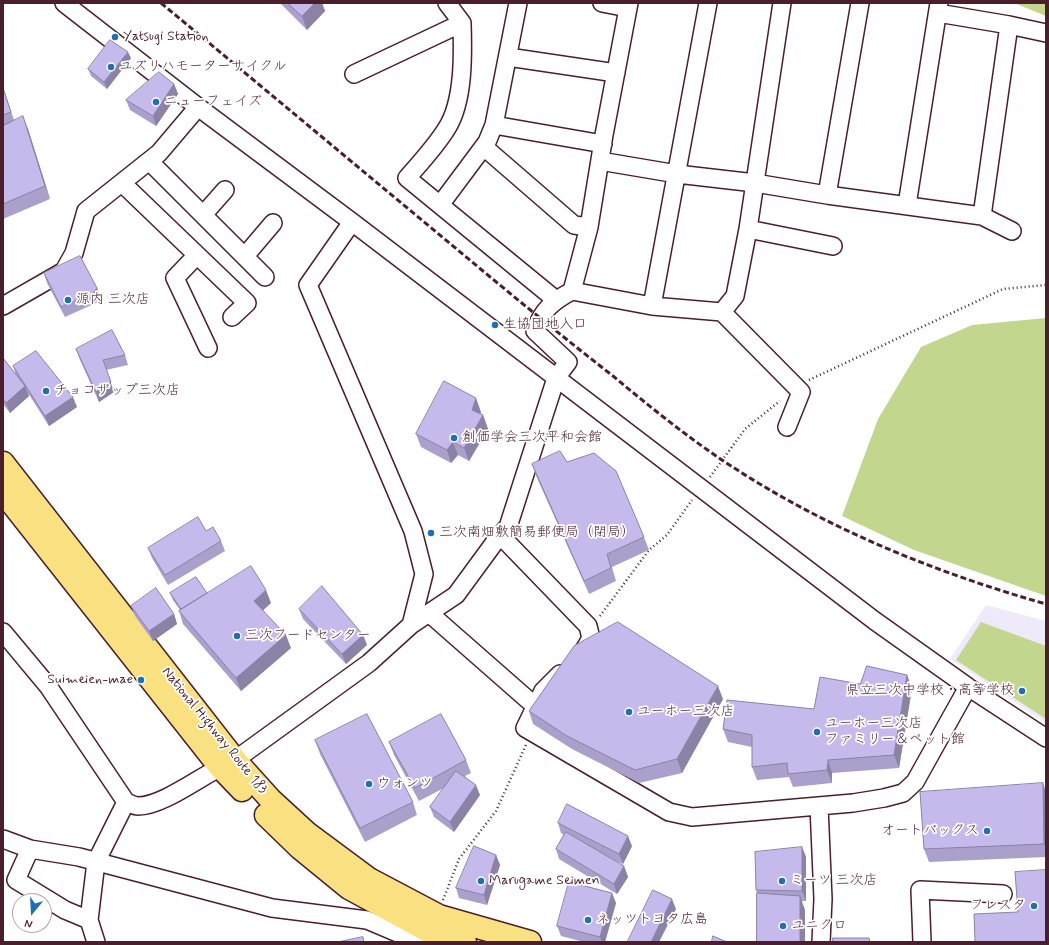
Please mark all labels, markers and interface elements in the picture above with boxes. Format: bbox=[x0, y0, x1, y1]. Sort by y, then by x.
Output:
place label: Yatsugi Station bbox=[123, 29, 208, 45]
marker: Yatsugi Station bbox=[110, 32, 120, 42]
place label: ユズリハモーターサイクル bbox=[119, 59, 287, 75]
marker: ユズリハモーターサイクル bbox=[106, 62, 116, 72]
place label: ニューフェイズ bbox=[164, 94, 262, 110]
marker: ニューフェイズ bbox=[151, 97, 161, 107]
place label: 源内 三次店 bbox=[76, 292, 150, 308]
marker: 源内 三次店 bbox=[63, 295, 73, 305]
place label: 生協団地入口 bbox=[503, 317, 587, 333]
marker: 生協団地入口 bbox=[490, 320, 500, 330]
place label: チョコザップ三次店 bbox=[54, 383, 180, 399]
marker: チョコザップ三次店 bbox=[41, 386, 51, 396]
place label: 創価学会三次平和会館 bbox=[462, 430, 602, 446]
marker: 創価学会三次平和会館 bbox=[449, 433, 459, 443]
place label: 三次南畑敷簡易郵便局（閉局） bbox=[439, 525, 635, 541]
marker: 三次南畑敷簡易郵便局（閉局） bbox=[426, 528, 436, 538]
place label: 三次フードセンター bbox=[245, 628, 371, 644]
marker: 三次フードセンター bbox=[232, 631, 242, 641]
street label: National Highway Route 183 bbox=[158, 664, 270, 798]
place label: Suimeien-mae bbox=[47, 672, 133, 688]
marker: Suimeien-mae bbox=[136, 675, 146, 685]
place label: 県立三次中学校・高等学校 bbox=[846, 683, 1014, 699]
marker: 県立三次中学校・高等学校 bbox=[1017, 686, 1027, 696]
place label: ユーホー三次店 bbox=[637, 704, 734, 720]
marker: ユーホー三次店 bbox=[624, 707, 634, 717]
place label: ユーホー三次店 ファミリー＆ペット館 bbox=[825, 716, 965, 748]
marker: ユーホー三次店 ファミリー＆ペット館 bbox=[812, 727, 822, 737]
place label: ウォンツ bbox=[377, 776, 433, 792]
marker: ウォンツ bbox=[364, 779, 374, 789]
place label: オートバックス bbox=[881, 823, 979, 839]
marker: オートバックス bbox=[982, 826, 992, 836]
place label: Marugame Seimen bbox=[489, 873, 600, 889]
place label: ミーツ 三次店 bbox=[790, 873, 877, 889]
marker: Marugame Seimen bbox=[476, 876, 486, 886]
marker: ミーツ 三次店 bbox=[777, 876, 787, 886]
north arrow bbox=[12, 893, 52, 933]
place label: フレスタ bbox=[970, 898, 1026, 914]
marker: フレスタ bbox=[1029, 901, 1039, 911]
place label: ネッツトヨタ広島 bbox=[596, 912, 708, 928]
marker: ネッツトヨタ広島 bbox=[583, 915, 593, 925]
text: N bbox=[23, 916, 34, 931]
place label: ユニクロ bbox=[791, 918, 847, 934]
marker: ユニクロ bbox=[778, 921, 788, 931]

